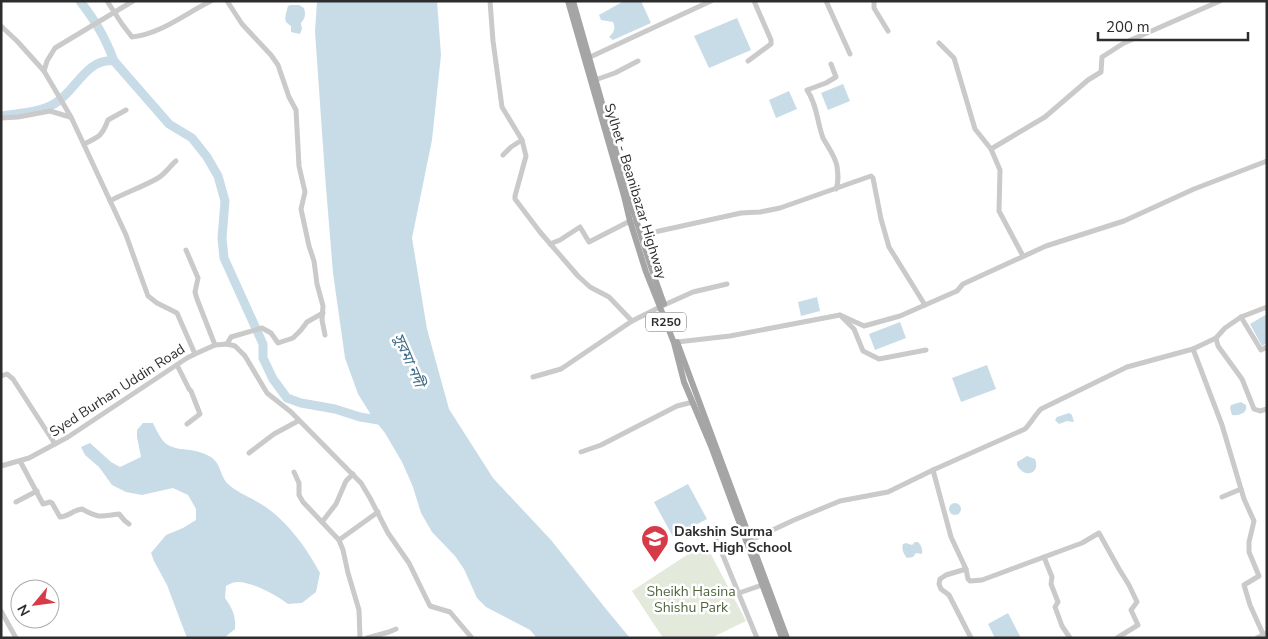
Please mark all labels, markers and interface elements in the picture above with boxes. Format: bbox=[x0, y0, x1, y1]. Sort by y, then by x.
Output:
scale bar bbox=[1098, 10, 1248, 42]
text: 200 m bbox=[1106, 17, 1150, 37]
street label: Sylhet - Beanibazar Highway bbox=[600, 101, 672, 282]
road number: R250 bbox=[646, 313, 686, 332]
water label: সুরমা নদী bbox=[389, 330, 430, 393]
street label: Syed Burhan Uddin Road bbox=[46, 339, 189, 441]
place label: Dakshin Surma Govt. High School bbox=[674, 522, 792, 557]
school or university icon: Dakshin Surma Govt. High School bbox=[640, 524, 670, 563]
north arrow bbox=[10, 579, 60, 629]
park label: Sheikh Hasina Shishu Park bbox=[646, 582, 736, 617]
text: N bbox=[13, 601, 35, 619]

